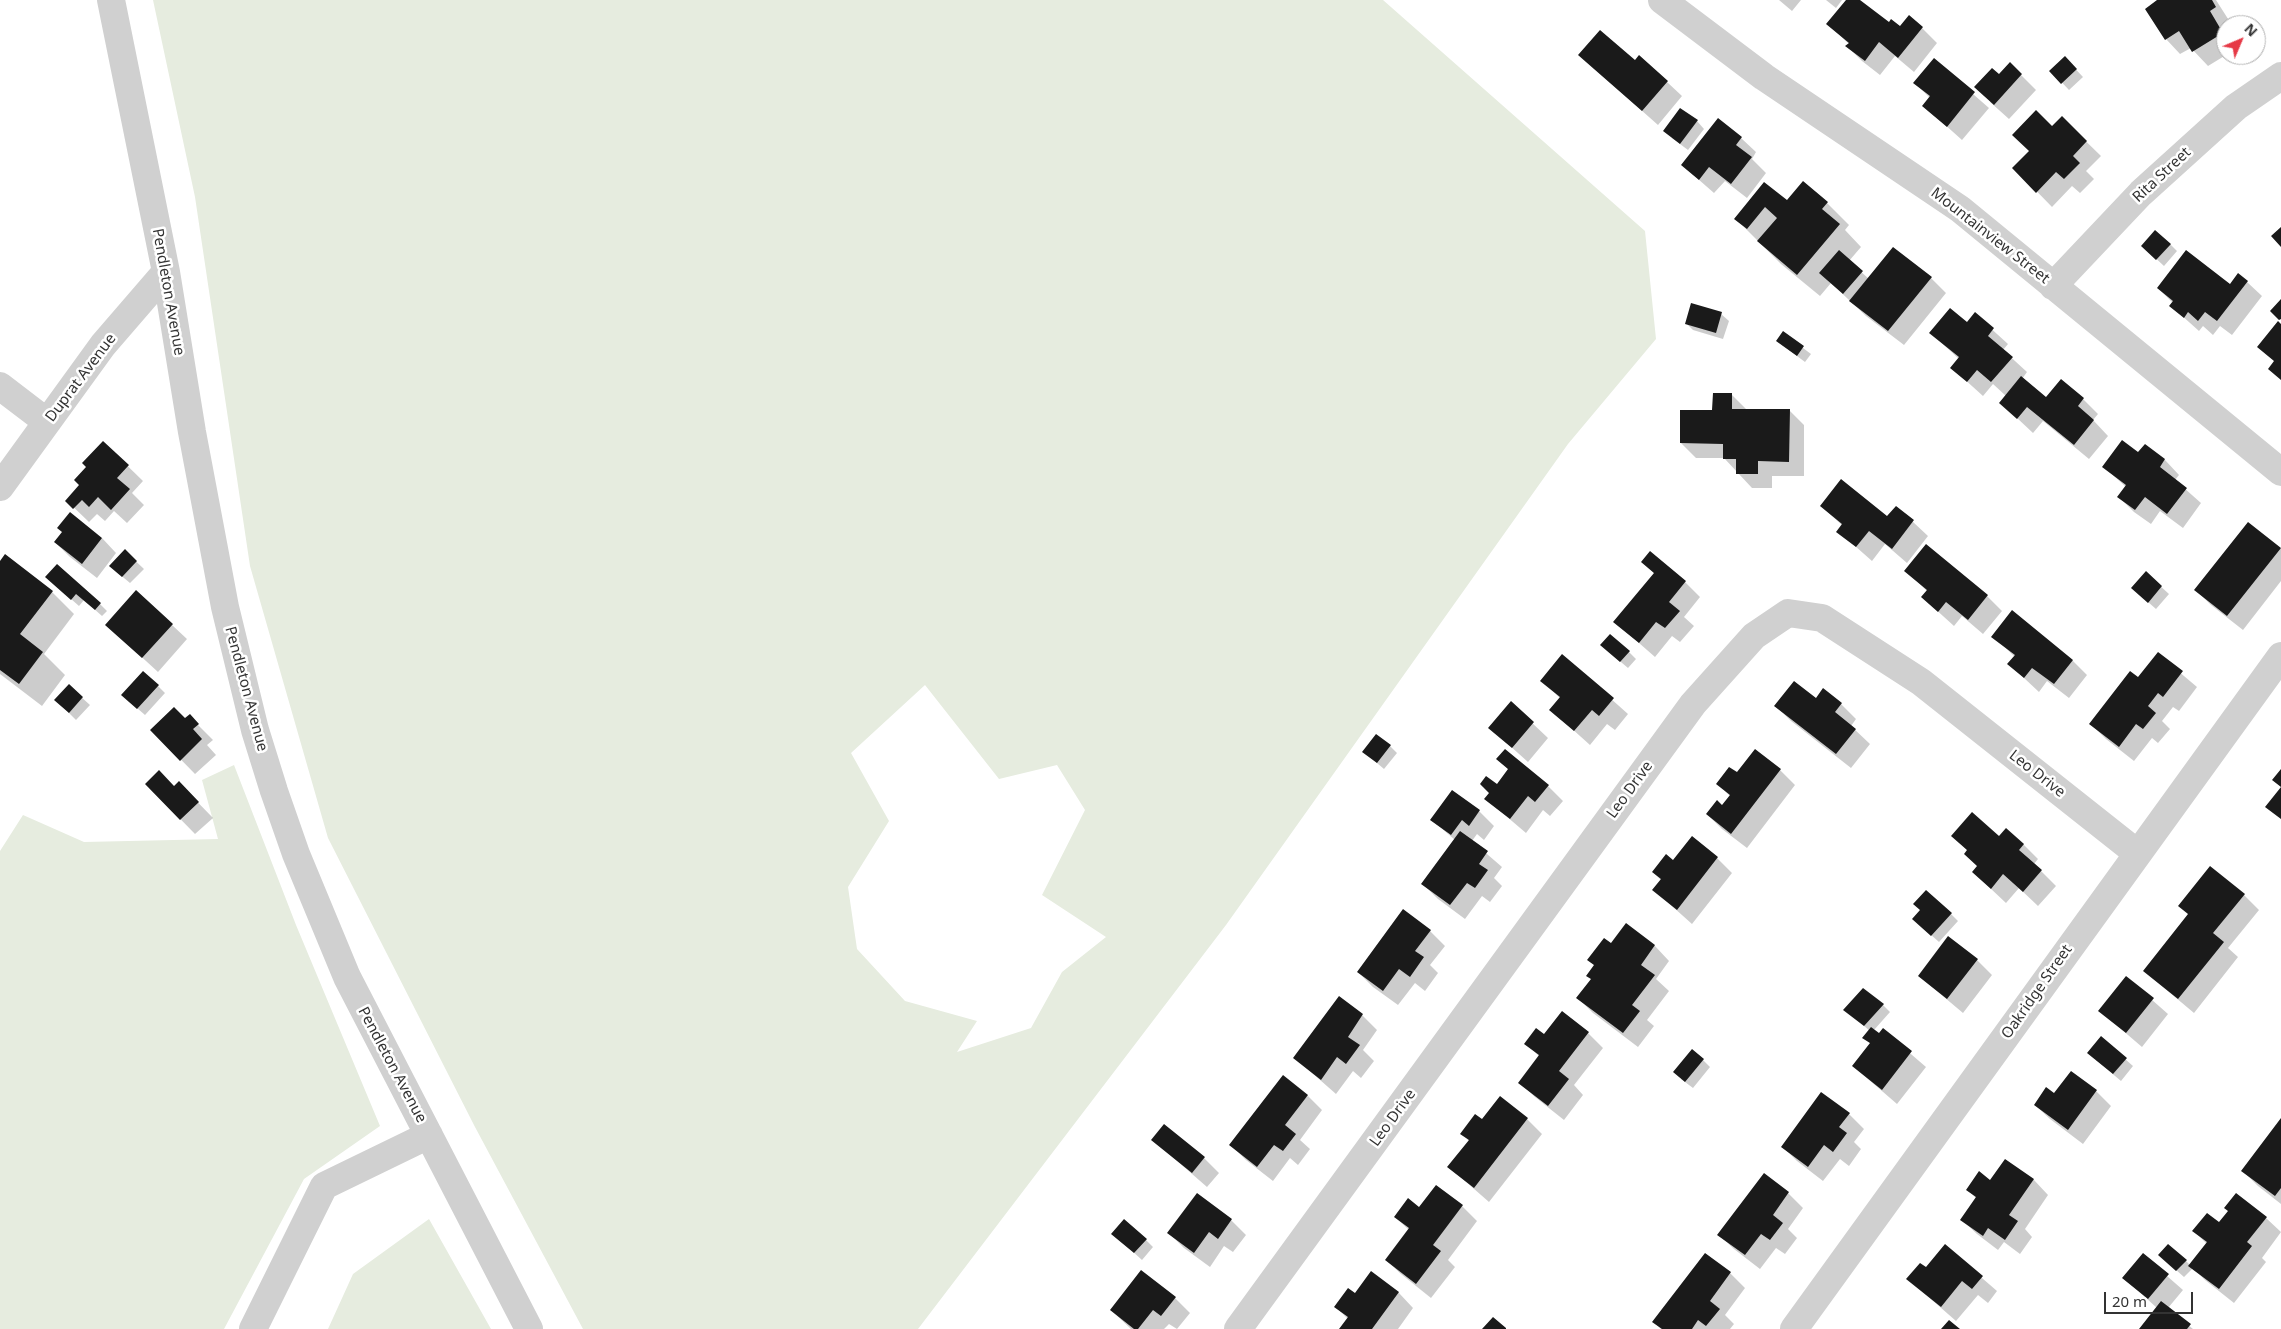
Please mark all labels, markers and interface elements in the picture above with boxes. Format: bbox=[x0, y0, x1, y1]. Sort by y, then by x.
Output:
north arrow bbox=[2216, 15, 2266, 65]
text: N bbox=[2241, 19, 2262, 40]
street label: Rita Street bbox=[2129, 144, 2195, 206]
street label: Mountainview Street bbox=[1927, 184, 2053, 288]
street label: Pendleton Avenue bbox=[148, 227, 188, 357]
street label: Duprat Avenue bbox=[42, 330, 120, 426]
street label: Pendleton Avenue bbox=[221, 625, 271, 753]
street label: Leo Drive bbox=[2005, 746, 2069, 802]
street label: Leo Drive bbox=[1603, 758, 1657, 822]
street label: Oakridge Street bbox=[1998, 941, 2076, 1043]
street label: Pendleton Avenue bbox=[354, 1004, 430, 1126]
street label: Leo Drive bbox=[1366, 1086, 1420, 1150]
scale bar bbox=[2106, 1282, 2195, 1314]
text: 20 m bbox=[2112, 1291, 2147, 1311]

